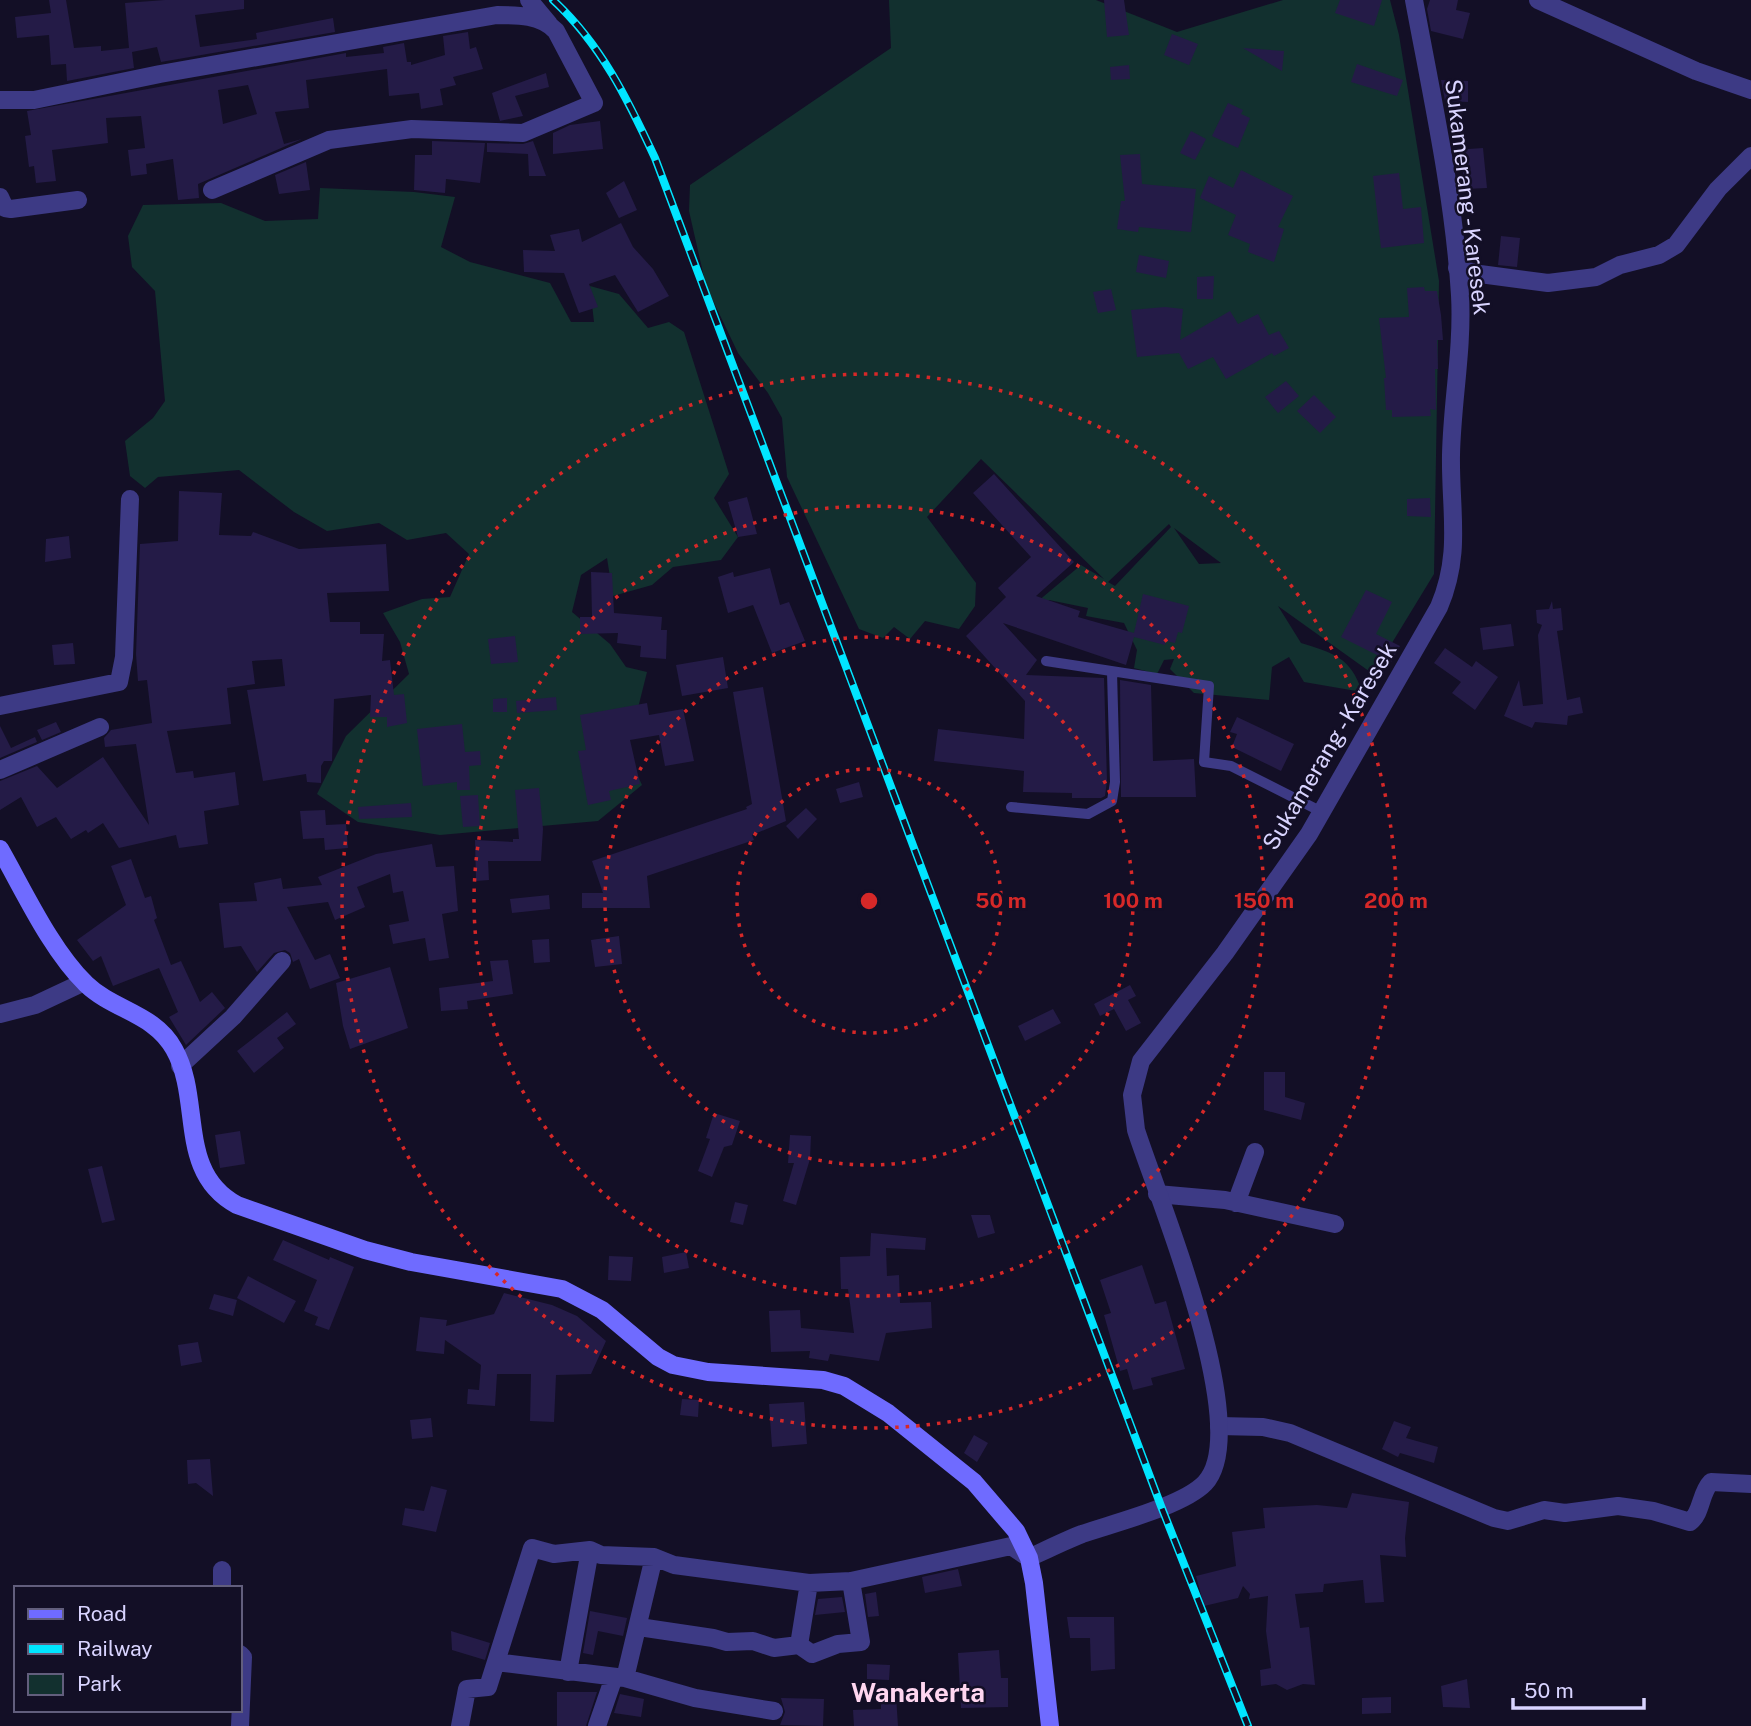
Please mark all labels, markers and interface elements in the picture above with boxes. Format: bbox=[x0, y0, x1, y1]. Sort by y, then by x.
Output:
street label: Sukamerang - Karesek bbox=[1440, 78, 1496, 316]
street label: Sukamerang - Karesek bbox=[1256, 637, 1402, 855]
text: 50 m bbox=[975, 888, 1027, 913]
text: 100 m bbox=[1103, 888, 1163, 913]
text: 150 m bbox=[1234, 888, 1294, 913]
text: 200 m bbox=[1364, 888, 1428, 913]
centre of rings bbox=[857, 889, 881, 913]
legend bbox=[14, 1586, 242, 1712]
text: Road bbox=[77, 1601, 127, 1626]
text: Railway bbox=[77, 1636, 153, 1661]
scale bar bbox=[1513, 1666, 1644, 1710]
text: Park bbox=[77, 1671, 122, 1696]
district label: Wanakerta bbox=[851, 1677, 985, 1708]
text: 50 m bbox=[1524, 1678, 1574, 1703]

